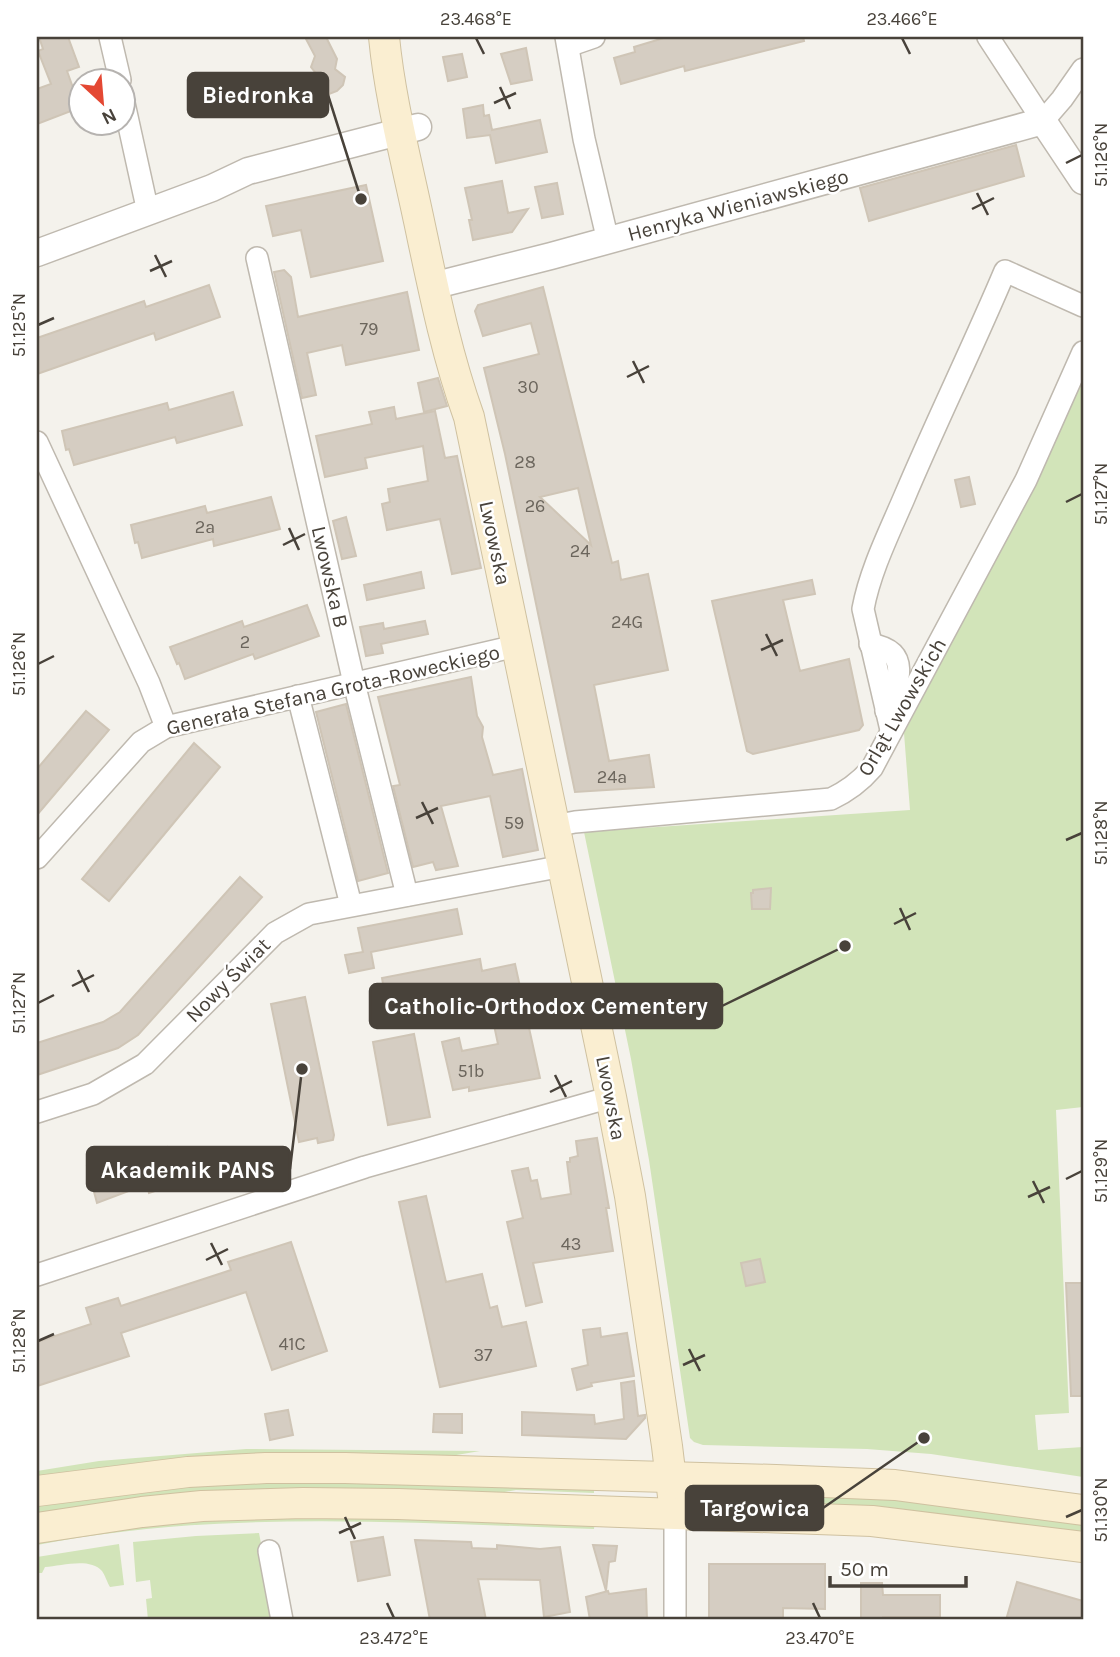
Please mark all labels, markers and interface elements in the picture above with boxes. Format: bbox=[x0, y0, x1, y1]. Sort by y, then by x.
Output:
text: 23.468°E bbox=[440, 8, 512, 30]
text: 23.466°E bbox=[866, 8, 938, 30]
north arrow bbox=[66, 66, 136, 136]
callout: Biedronka bbox=[188, 73, 328, 117]
text: Biedronka bbox=[202, 82, 314, 109]
text: N bbox=[98, 104, 120, 129]
text: 51.126°N bbox=[1090, 123, 1112, 187]
street label: Henryka Wieniawskiego bbox=[625, 164, 851, 246]
text: 51.125°N bbox=[8, 293, 30, 357]
house number: 79 bbox=[360, 318, 378, 340]
house number: 30 bbox=[517, 376, 539, 398]
house number: 28 bbox=[514, 451, 536, 473]
text: 51.127°N bbox=[1090, 463, 1112, 525]
house number: 26 bbox=[525, 495, 545, 517]
street label: Lwowska bbox=[474, 499, 516, 587]
house number: 2a bbox=[195, 516, 215, 538]
street label: Lwowska B bbox=[307, 524, 353, 630]
house number: 24 bbox=[570, 540, 590, 562]
house number: 24G bbox=[611, 611, 643, 633]
house number: 2 bbox=[240, 631, 250, 653]
text: 51.126°N bbox=[8, 632, 30, 696]
street label: Orląt Lwowskich bbox=[853, 634, 951, 780]
street label: Generała Stefana Grota-Roweckiego bbox=[164, 640, 502, 740]
house number: 24a bbox=[597, 766, 627, 788]
text: 51.128°N bbox=[1090, 800, 1112, 866]
house number: 59 bbox=[504, 812, 524, 834]
street label: Nowy Świat bbox=[181, 933, 275, 1027]
text: 51.127°N bbox=[8, 972, 30, 1034]
callout: Catholic-Orthodox Cementery bbox=[370, 984, 722, 1028]
text: Catholic-Orthodox Cementery bbox=[384, 993, 708, 1020]
street label: Lwowska bbox=[591, 1054, 631, 1142]
house number: 51b bbox=[458, 1060, 484, 1082]
text: 51.129°N bbox=[1090, 1139, 1112, 1203]
callout: Akademik PANS bbox=[87, 1147, 290, 1191]
text: Akademik PANS bbox=[101, 1157, 275, 1184]
house number: 43 bbox=[561, 1233, 581, 1255]
text: 51.128°N bbox=[8, 1308, 30, 1374]
house number: 41C bbox=[278, 1333, 306, 1355]
house number: 37 bbox=[473, 1344, 493, 1366]
text: 51.130°N bbox=[1090, 1477, 1112, 1543]
callout: Targowica bbox=[686, 1486, 823, 1530]
text: Targowica bbox=[700, 1495, 810, 1522]
scale bar bbox=[830, 1545, 966, 1589]
text: 50 m bbox=[840, 1557, 889, 1581]
text: 23.472°E bbox=[359, 1627, 429, 1649]
text: 23.470°E bbox=[785, 1627, 855, 1649]

